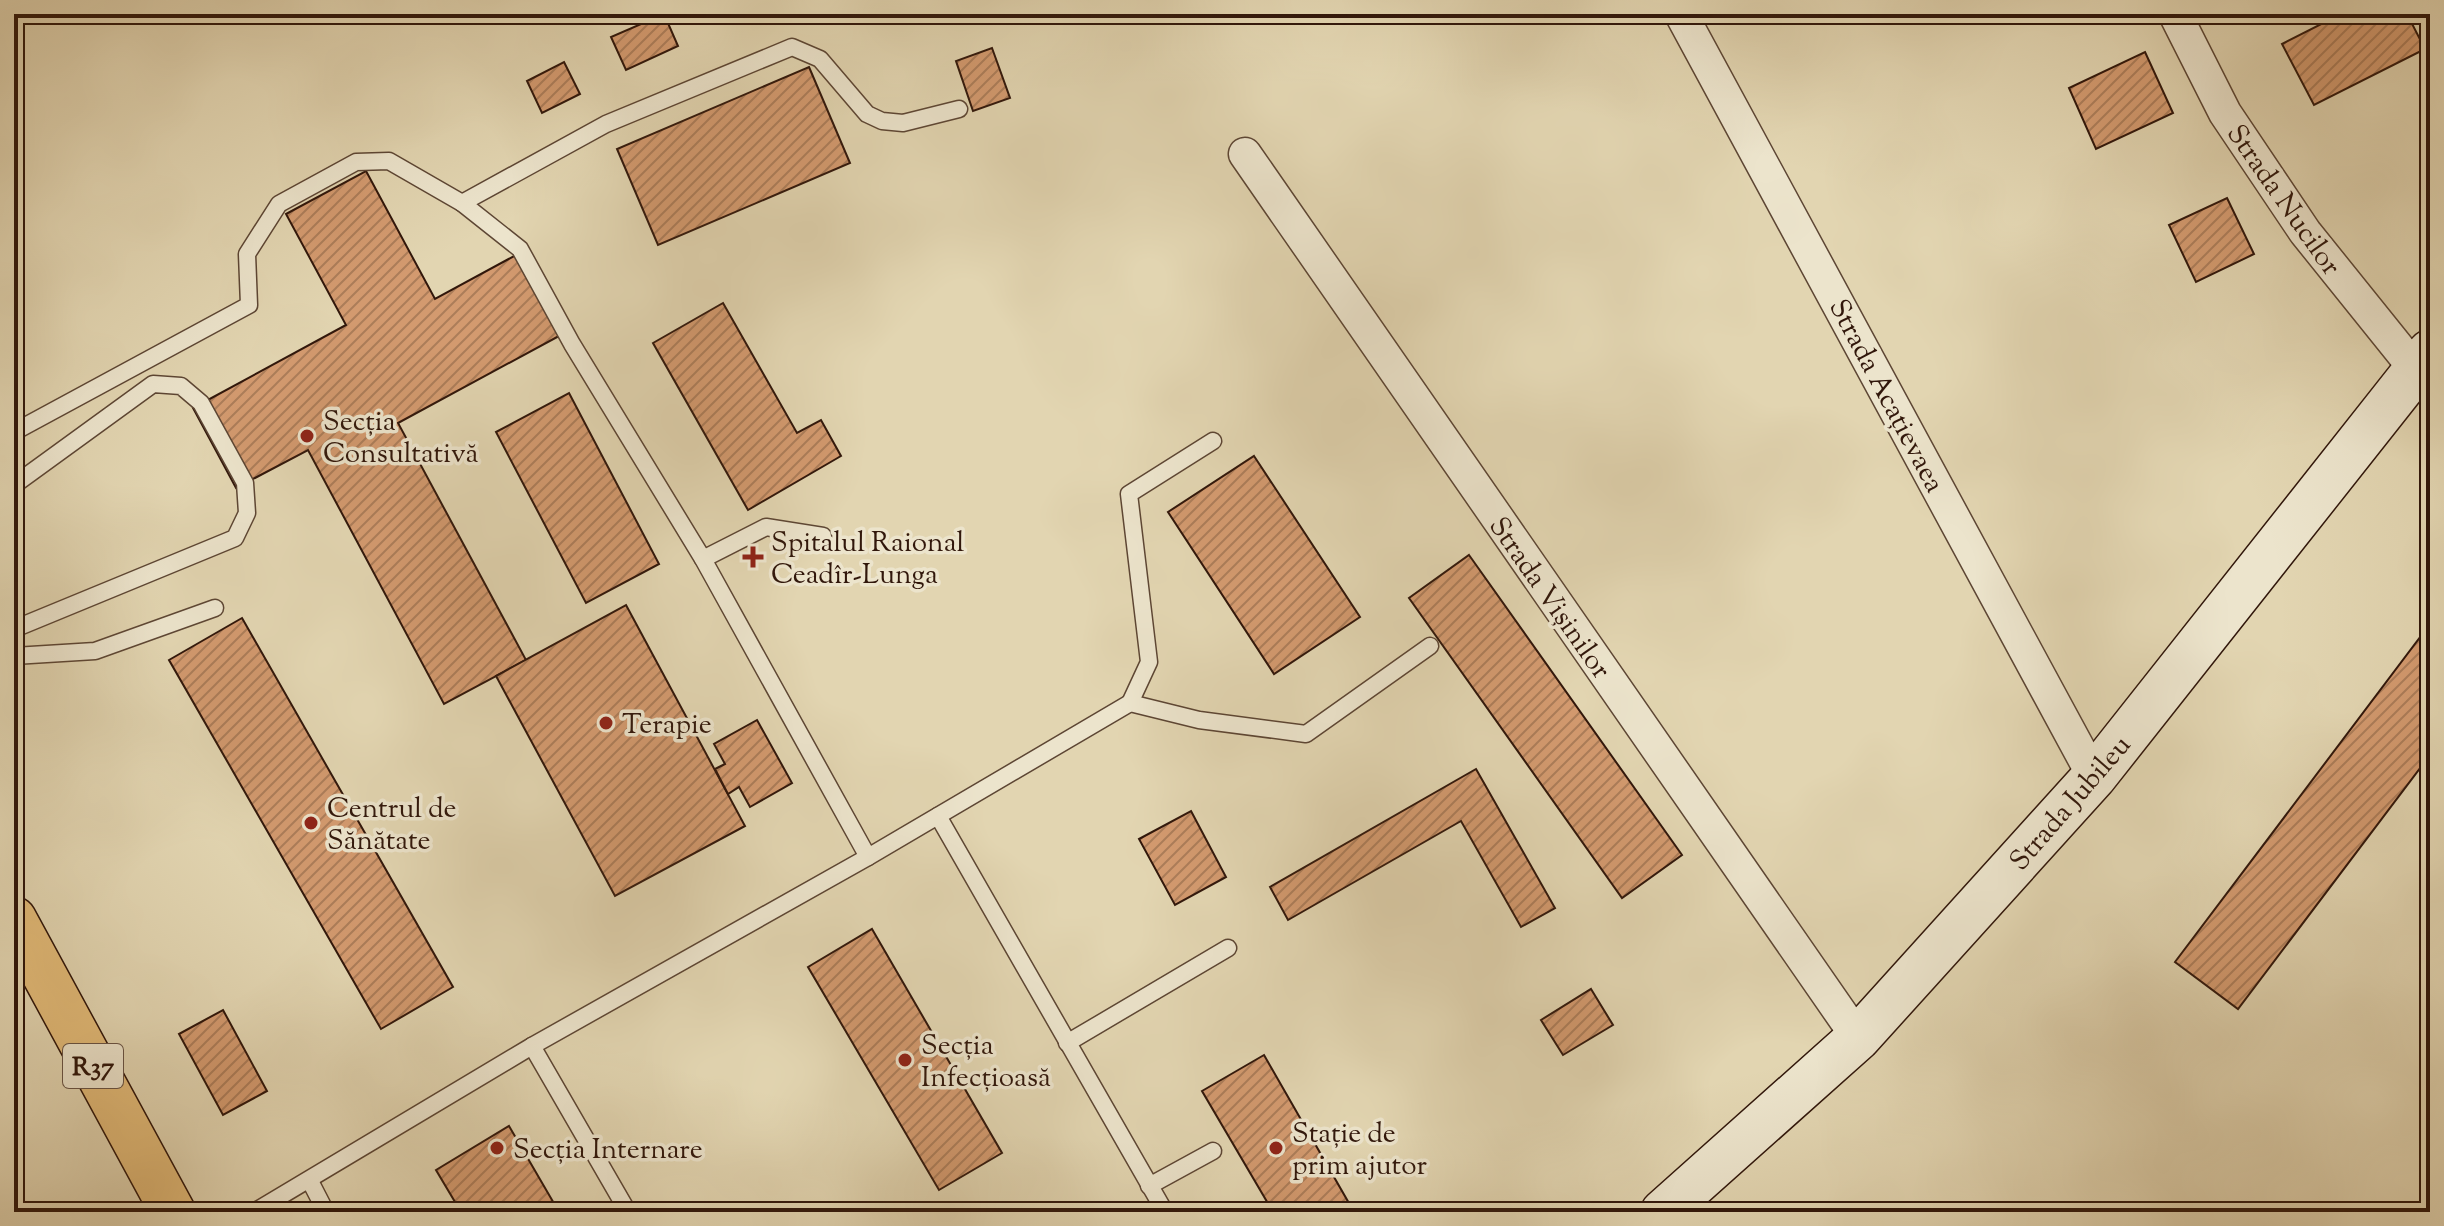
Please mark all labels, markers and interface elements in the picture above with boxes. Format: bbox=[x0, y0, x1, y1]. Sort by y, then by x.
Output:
street label: Strada Nucilor bbox=[2216, 117, 2350, 285]
street label: Strada Acațievaea bbox=[1818, 293, 1953, 500]
place label: Secția Consultativă bbox=[323, 403, 479, 475]
marker: Secția Consultativă bbox=[298, 427, 316, 445]
street label: Strada Vișinilor bbox=[1478, 510, 1620, 688]
place label: Spitalul Raional Ceadîr-Lunga bbox=[771, 524, 965, 596]
marker: Spitalul Raional Ceadîr-Lunga bbox=[742, 546, 764, 568]
place label: Terapie bbox=[622, 706, 712, 746]
marker: Terapie bbox=[597, 714, 615, 732]
street label: Strada Jubileu bbox=[2001, 727, 2141, 880]
place label: Centrul de Sănătate bbox=[327, 790, 457, 862]
marker: Centrul de Sănătate bbox=[302, 814, 320, 832]
place label: Secția Infecțioasă bbox=[921, 1027, 1051, 1099]
road number: R37 bbox=[63, 1044, 123, 1088]
marker: Secția Infecțioasă bbox=[896, 1051, 914, 1069]
place label: Stație de prim ajutor bbox=[1292, 1115, 1428, 1187]
place label: Secția Internare bbox=[513, 1131, 703, 1171]
marker: Secția Internare bbox=[488, 1139, 506, 1157]
marker: Stație de prim ajutor bbox=[1267, 1139, 1285, 1157]

